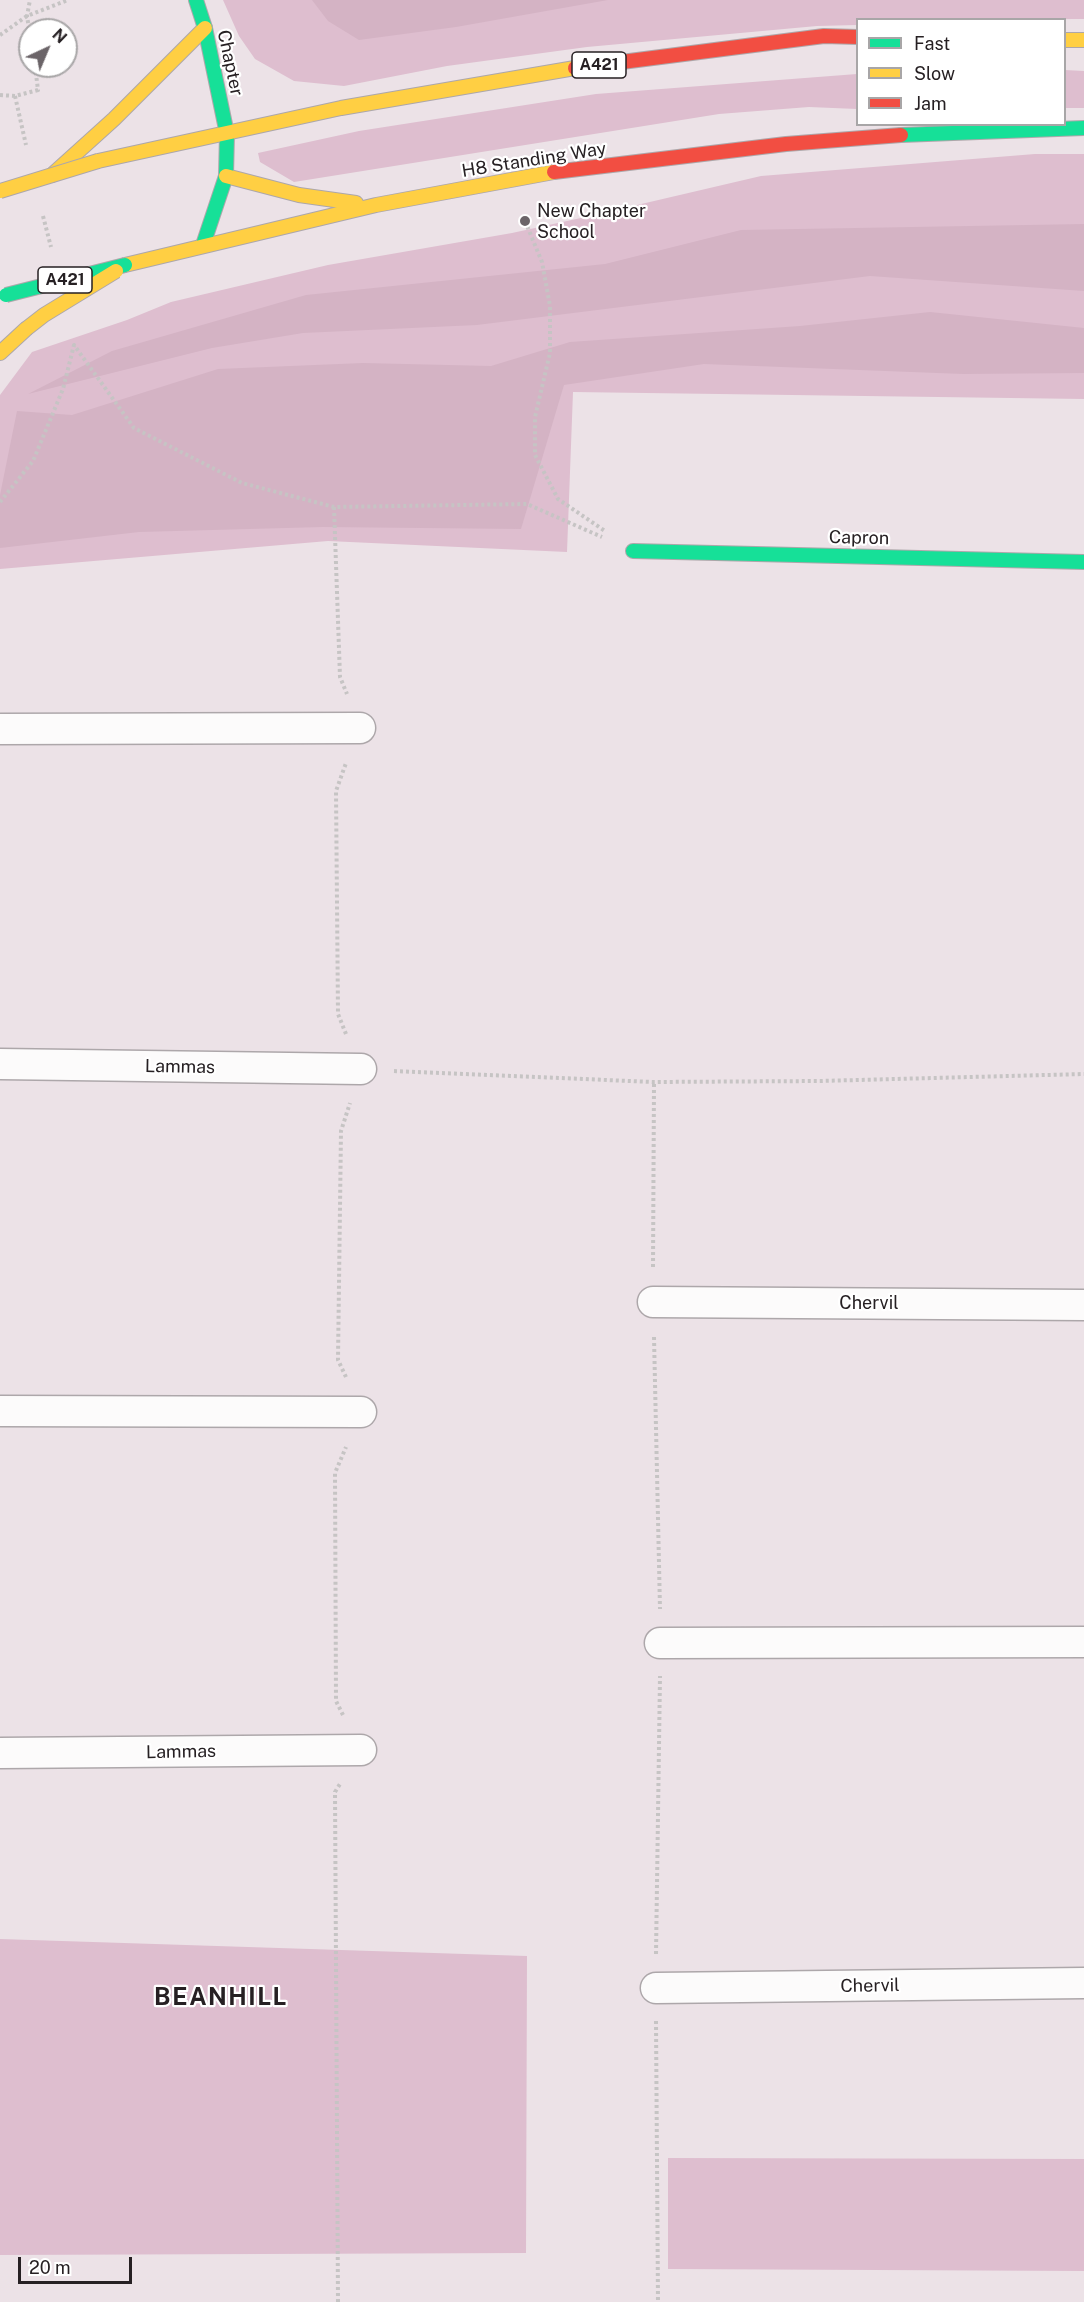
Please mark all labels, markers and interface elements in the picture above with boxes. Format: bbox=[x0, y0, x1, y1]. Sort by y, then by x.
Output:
north arrow bbox=[18, 18, 78, 78]
legend bbox=[856, 18, 1066, 126]
text: N bbox=[48, 25, 71, 47]
street label: Chapter bbox=[212, 28, 248, 98]
text: Fast bbox=[914, 33, 950, 54]
road number: A421 bbox=[572, 52, 626, 78]
text: Slow bbox=[914, 63, 955, 84]
text: Jam bbox=[914, 93, 947, 114]
street label: H8 Standing Way bbox=[460, 138, 608, 182]
place label: New Chapter School bbox=[537, 200, 646, 242]
marker: New Chapter School bbox=[518, 214, 532, 228]
road number: A421 bbox=[38, 267, 92, 293]
street label: Capron bbox=[829, 527, 889, 549]
street label: Lammas bbox=[145, 1056, 215, 1078]
street label: Chervil bbox=[839, 1292, 899, 1314]
street label: Lammas bbox=[146, 1741, 216, 1763]
street label: Chervil bbox=[840, 1975, 900, 1997]
district label: BEANHILL bbox=[154, 1984, 288, 2012]
scale bar bbox=[21, 2245, 135, 2283]
text: 20 m bbox=[29, 2257, 71, 2278]

